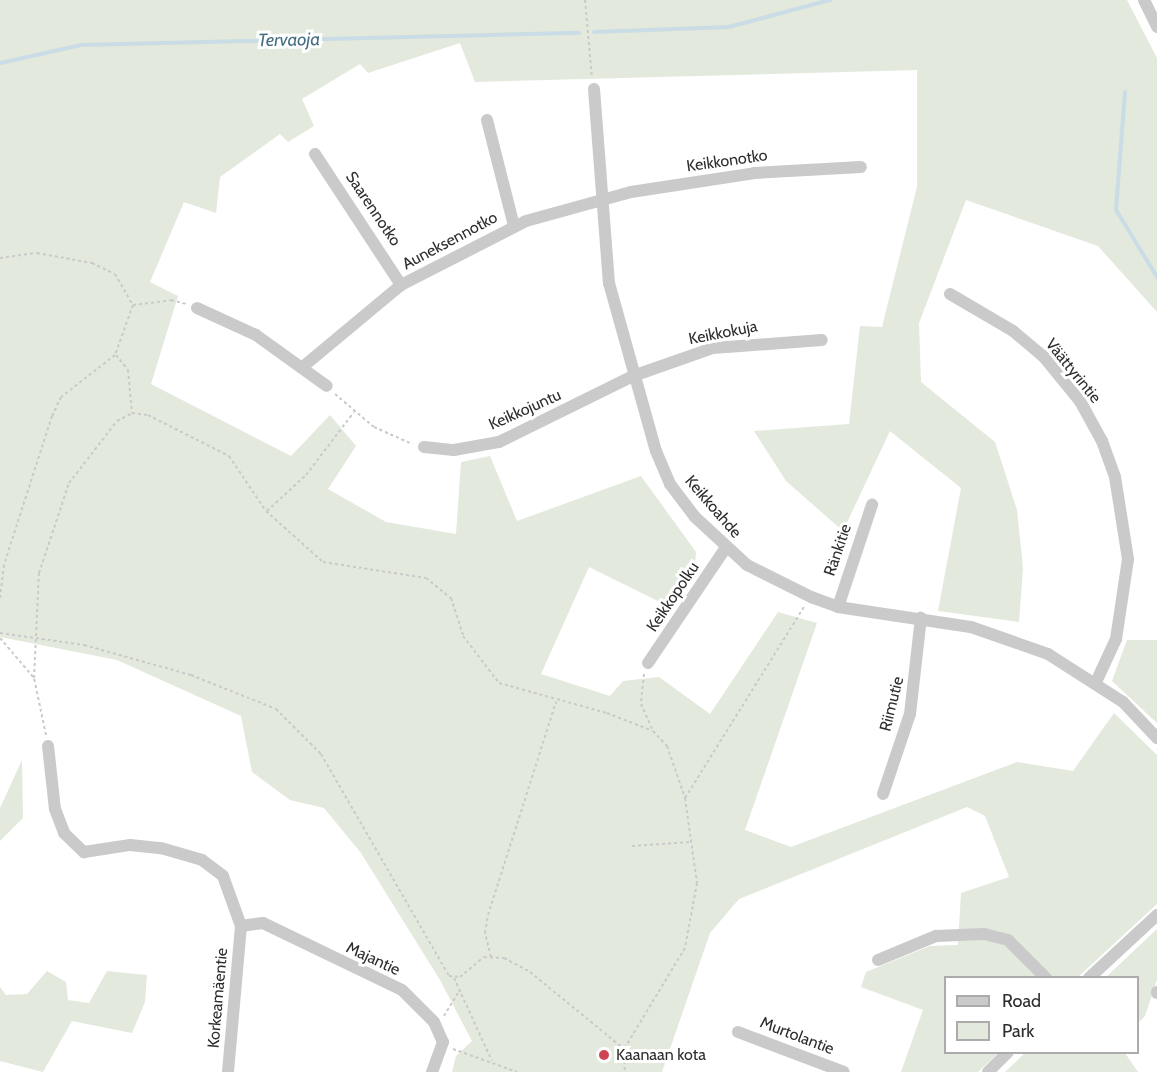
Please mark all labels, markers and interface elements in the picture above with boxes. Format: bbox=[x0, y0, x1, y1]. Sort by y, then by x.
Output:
water label: Tervaoja bbox=[258, 29, 320, 51]
street label: Keikkonotko bbox=[685, 146, 769, 176]
street label: Saarennotko bbox=[341, 168, 405, 250]
street label: Auneksennotko bbox=[399, 208, 501, 274]
street label: Keikkokuja bbox=[687, 317, 759, 349]
street label: Väättyrintie bbox=[1041, 335, 1105, 407]
street label: Keikkojuntu bbox=[486, 386, 564, 434]
street label: Keikkoahde bbox=[681, 472, 745, 542]
street label: Ränkitie bbox=[820, 521, 856, 579]
street label: Keikkopolku bbox=[643, 559, 703, 635]
street label: Riimutie bbox=[876, 675, 908, 733]
street label: Majantie bbox=[343, 938, 403, 980]
street label: Korkeamäentie bbox=[204, 947, 232, 1049]
legend bbox=[944, 976, 1139, 1054]
text: Road bbox=[1002, 990, 1041, 1012]
street label: Murtolantie bbox=[757, 1013, 837, 1059]
text: Park bbox=[1002, 1020, 1034, 1042]
place label: Kaanaan kota bbox=[616, 1045, 706, 1065]
marker: Kaanaan kota bbox=[597, 1048, 611, 1062]

